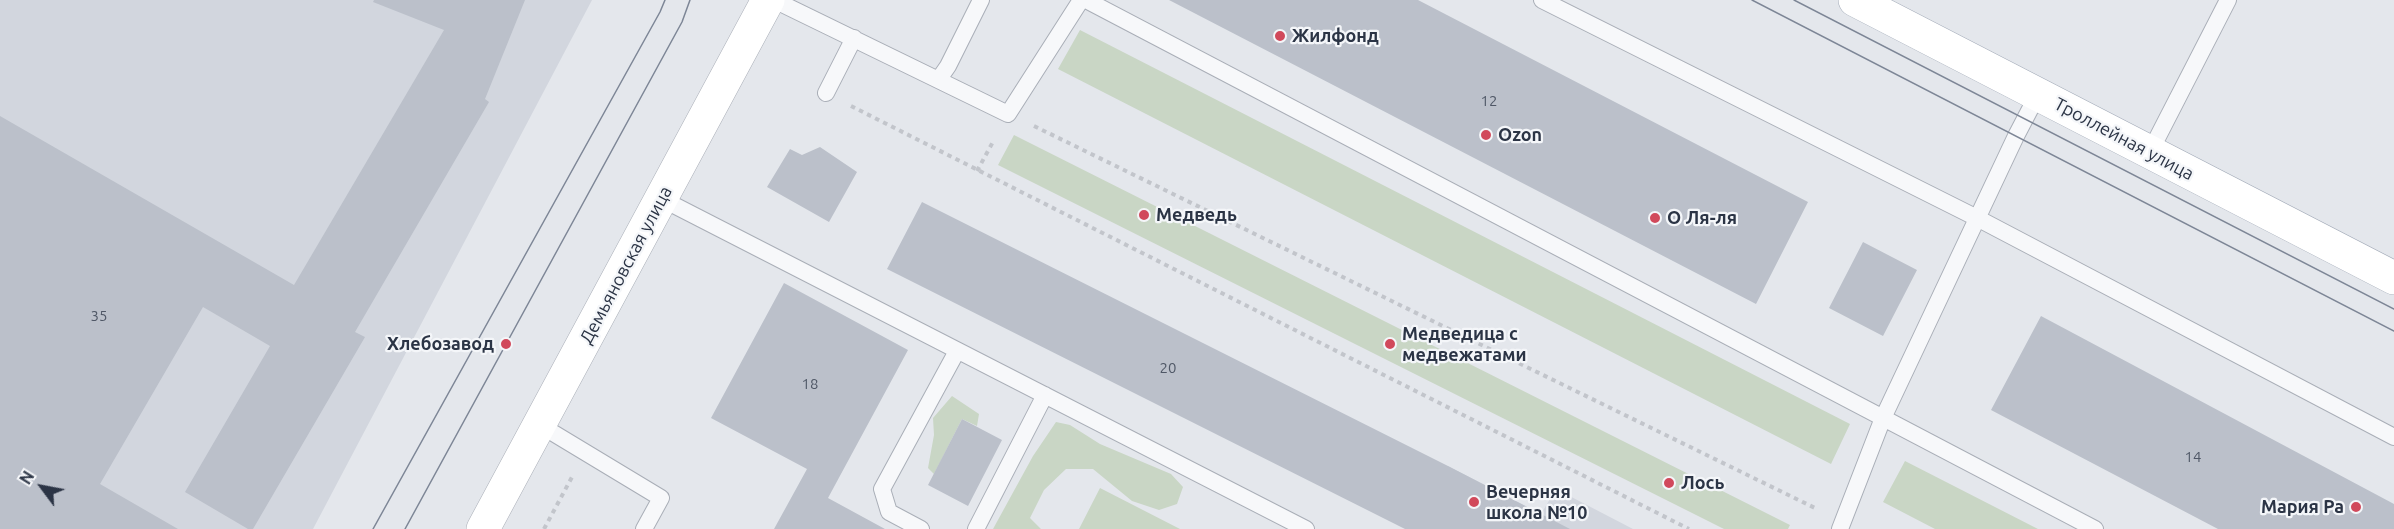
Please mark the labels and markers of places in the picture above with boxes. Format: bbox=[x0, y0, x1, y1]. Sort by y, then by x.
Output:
place label: Жилфонд bbox=[1292, 25, 1379, 47]
marker: Жилфонд bbox=[1273, 29, 1287, 43]
place label: Ozon bbox=[1498, 124, 1542, 146]
marker: Ozon bbox=[1479, 128, 1493, 142]
place label: Медведь bbox=[1156, 204, 1237, 226]
place label: О Ля-ля bbox=[1667, 207, 1737, 229]
marker: Медведь bbox=[1137, 208, 1151, 222]
marker: О Ля-ля bbox=[1648, 211, 1662, 225]
place label: Медведица с медвежатами bbox=[1402, 323, 1527, 366]
place label: Хлебозавод bbox=[387, 333, 494, 355]
marker: Хлебозавод bbox=[499, 337, 513, 351]
marker: Медведица с медвежатами bbox=[1383, 337, 1397, 351]
place label: Лось bbox=[1681, 472, 1724, 494]
marker: Лось bbox=[1662, 476, 1676, 490]
place label: Вечерняя школа №10 bbox=[1486, 481, 1587, 524]
marker: Вечерняя школа №10 bbox=[1467, 495, 1481, 509]
place label: Мария Ра bbox=[2261, 496, 2344, 518]
marker: Мария Ра bbox=[2349, 500, 2363, 514]

